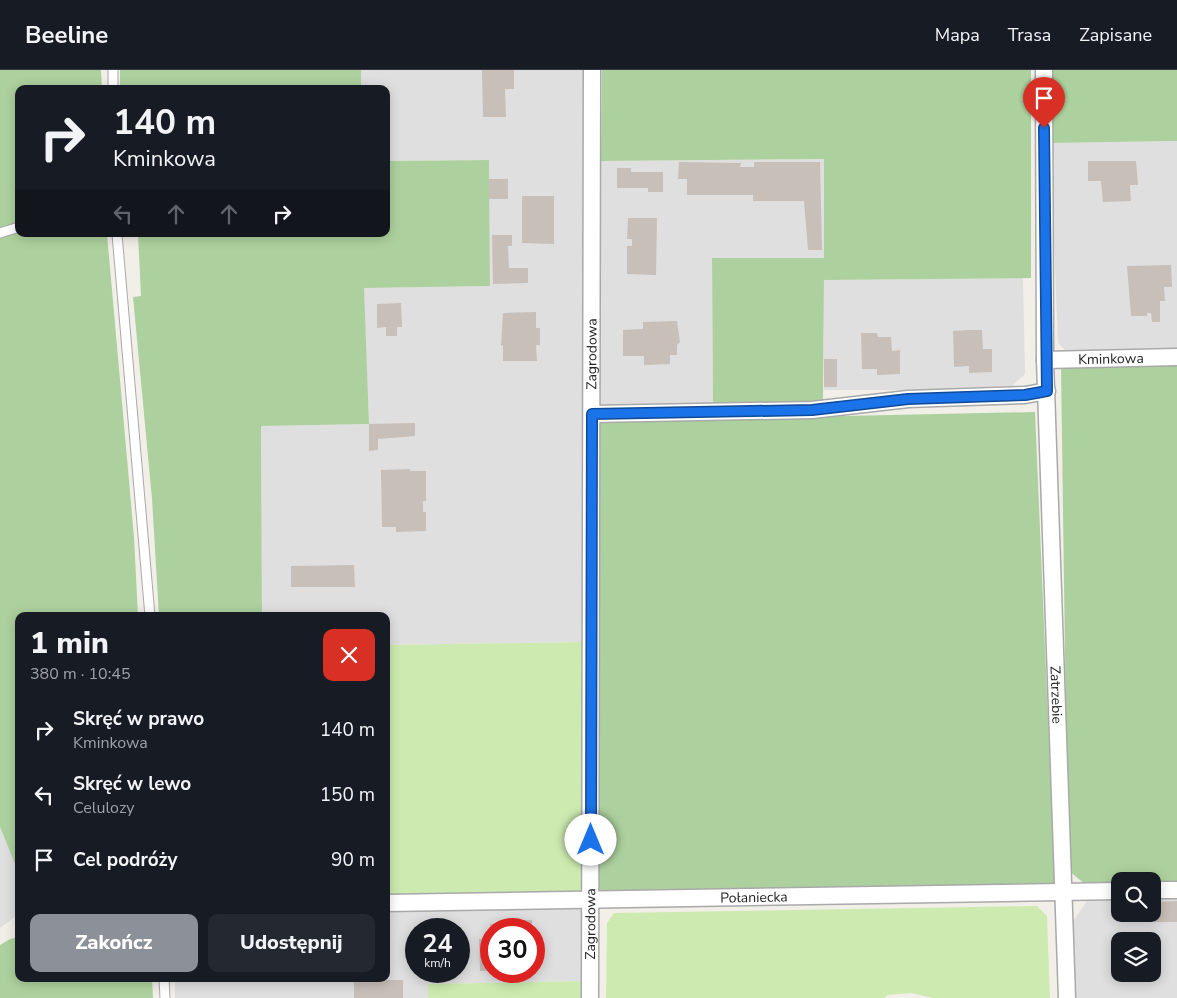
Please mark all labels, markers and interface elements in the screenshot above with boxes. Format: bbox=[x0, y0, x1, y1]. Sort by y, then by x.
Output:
text: Beeline bbox=[25, 19, 108, 51]
text: Mapa bbox=[935, 23, 980, 47]
text: Trasa bbox=[1008, 23, 1051, 47]
text: Zapisane bbox=[1079, 23, 1152, 47]
pin bbox=[1023, 77, 1065, 128]
icon: arrive bbox=[1030, 84, 1058, 112]
text: 140 m bbox=[113, 99, 216, 146]
icon: right bbox=[30, 105, 95, 170]
text: Kminkowa bbox=[113, 144, 216, 174]
icon: left bbox=[109, 200, 137, 228]
icon: ahead bbox=[162, 200, 190, 228]
icon: ahead bbox=[215, 200, 243, 228]
icon: right bbox=[268, 200, 296, 228]
street label: Zagrodowa bbox=[582, 318, 601, 390]
street label: Kminkowa bbox=[1078, 348, 1144, 369]
text: 1 min bbox=[30, 623, 109, 664]
button: close bbox=[323, 629, 375, 681]
text: 380 m · 10:45 bbox=[30, 663, 131, 685]
street label: Zatrzebie bbox=[1046, 665, 1067, 724]
text: Skręć w prawo bbox=[73, 706, 204, 732]
icon: right bbox=[30, 716, 58, 744]
text: 140 m bbox=[320, 717, 375, 743]
text: Kminkowa bbox=[73, 732, 148, 754]
text: Skręć w lewo bbox=[73, 771, 191, 797]
icon: left bbox=[30, 781, 58, 809]
text: 150 m bbox=[320, 782, 375, 808]
text: Celulozy bbox=[73, 797, 134, 819]
position arrow bbox=[564, 813, 616, 865]
icon: arrive bbox=[30, 846, 58, 874]
text: Cel podróży bbox=[73, 847, 177, 873]
text: 90 m bbox=[331, 847, 375, 873]
map controls bbox=[1111, 872, 1161, 982]
button: search bbox=[1111, 872, 1161, 922]
street label: Połaniecka bbox=[720, 887, 788, 907]
street label: Zagrodowa bbox=[581, 888, 600, 960]
button: Zakończ bbox=[30, 914, 198, 972]
button: Udostępnij bbox=[208, 914, 375, 972]
speed limit sign: 30 bbox=[480, 918, 545, 983]
text: 24 bbox=[422, 927, 453, 961]
button: layers bbox=[1111, 932, 1161, 982]
text: km/h bbox=[424, 955, 451, 971]

